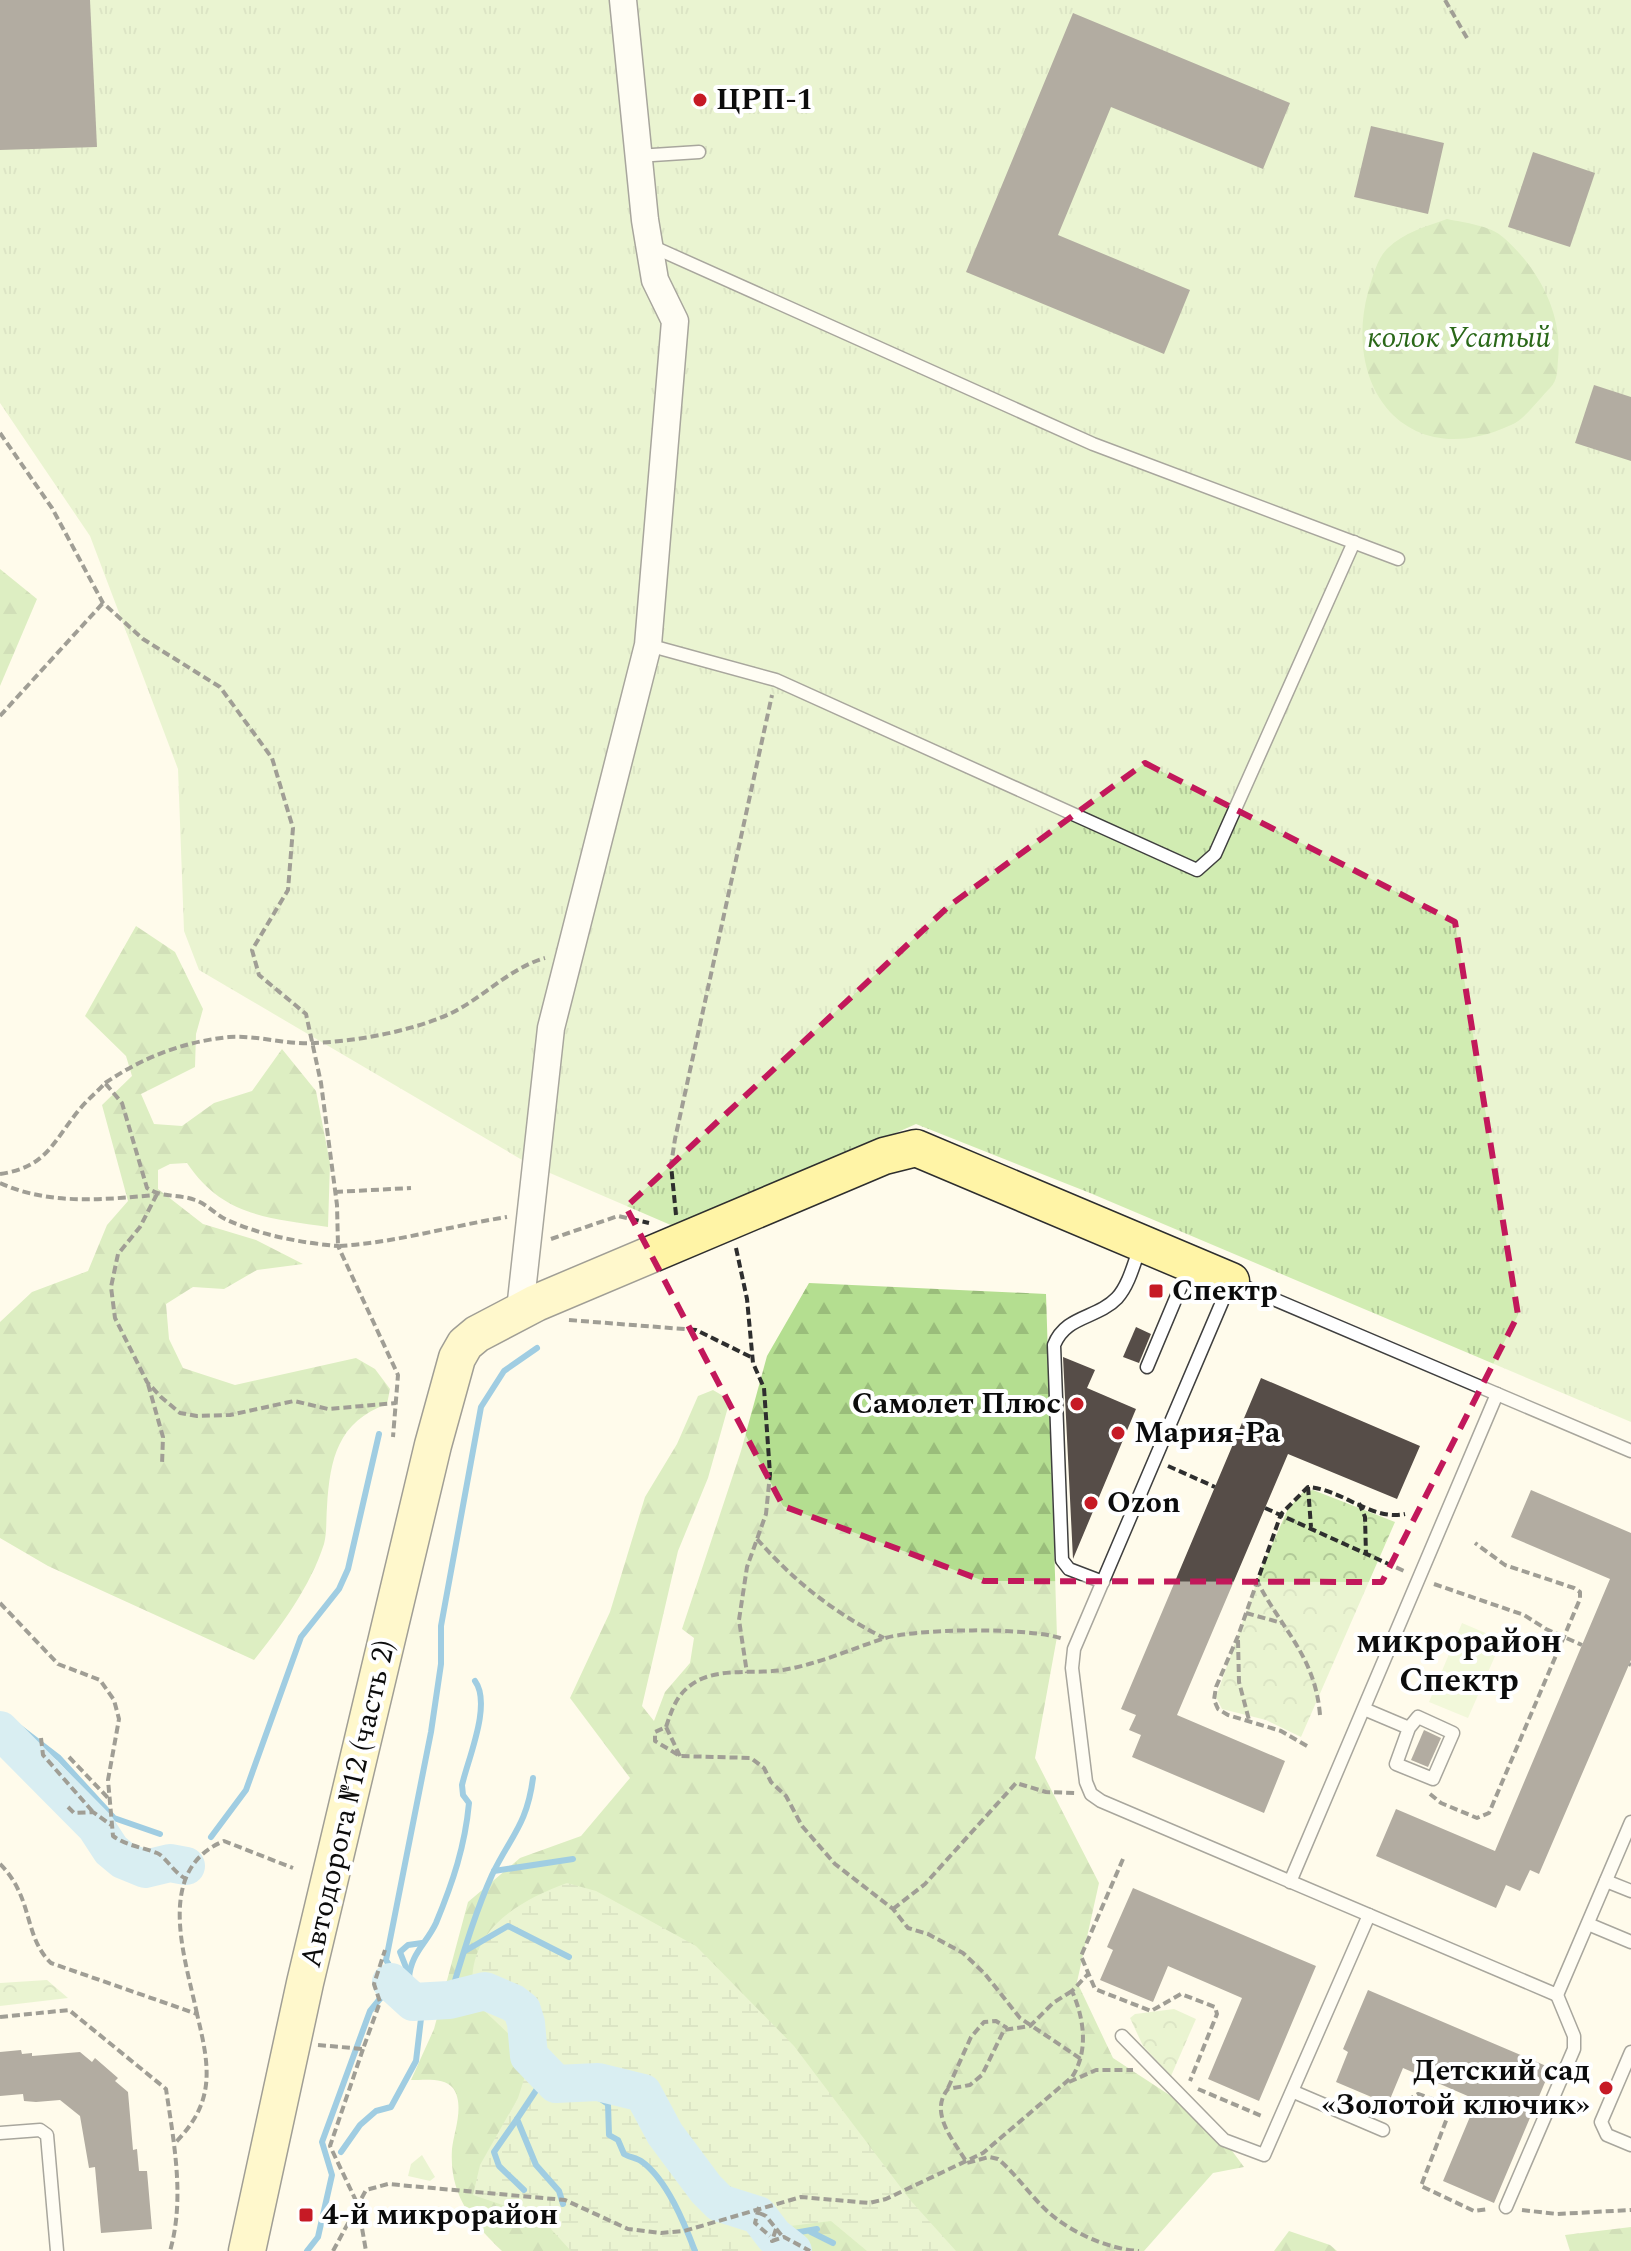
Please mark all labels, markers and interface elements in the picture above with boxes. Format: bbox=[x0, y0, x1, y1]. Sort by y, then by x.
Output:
place label: ЦРП-1 bbox=[716, 77, 813, 123]
marker: ЦРП-1 bbox=[691, 91, 709, 109]
park label: колок Усатый bbox=[1367, 315, 1551, 361]
place label: Спектр bbox=[1172, 1268, 1278, 1314]
marker: Спектр bbox=[1147, 1282, 1165, 1300]
place label: Самолет Плюс bbox=[852, 1381, 1061, 1427]
marker: Самолет Плюс bbox=[1068, 1395, 1086, 1413]
place label: Мария-Ра bbox=[1134, 1410, 1281, 1456]
marker: Мария-Ра bbox=[1109, 1424, 1127, 1442]
place label: Ozon bbox=[1107, 1480, 1181, 1526]
marker: Ozon bbox=[1082, 1494, 1100, 1512]
district label: микрорайон Спектр bbox=[1356, 1616, 1562, 1707]
street label: Автодорога №12 (часть 2) bbox=[288, 1636, 408, 1972]
place label: Детский сад «Золотой ключик» bbox=[1321, 2048, 1590, 2128]
marker: Детский сад «Золотой ключик» bbox=[1597, 2079, 1615, 2097]
place label: 4-й микрорайон bbox=[322, 2192, 558, 2238]
marker: 4-й микрорайон bbox=[297, 2206, 315, 2224]

